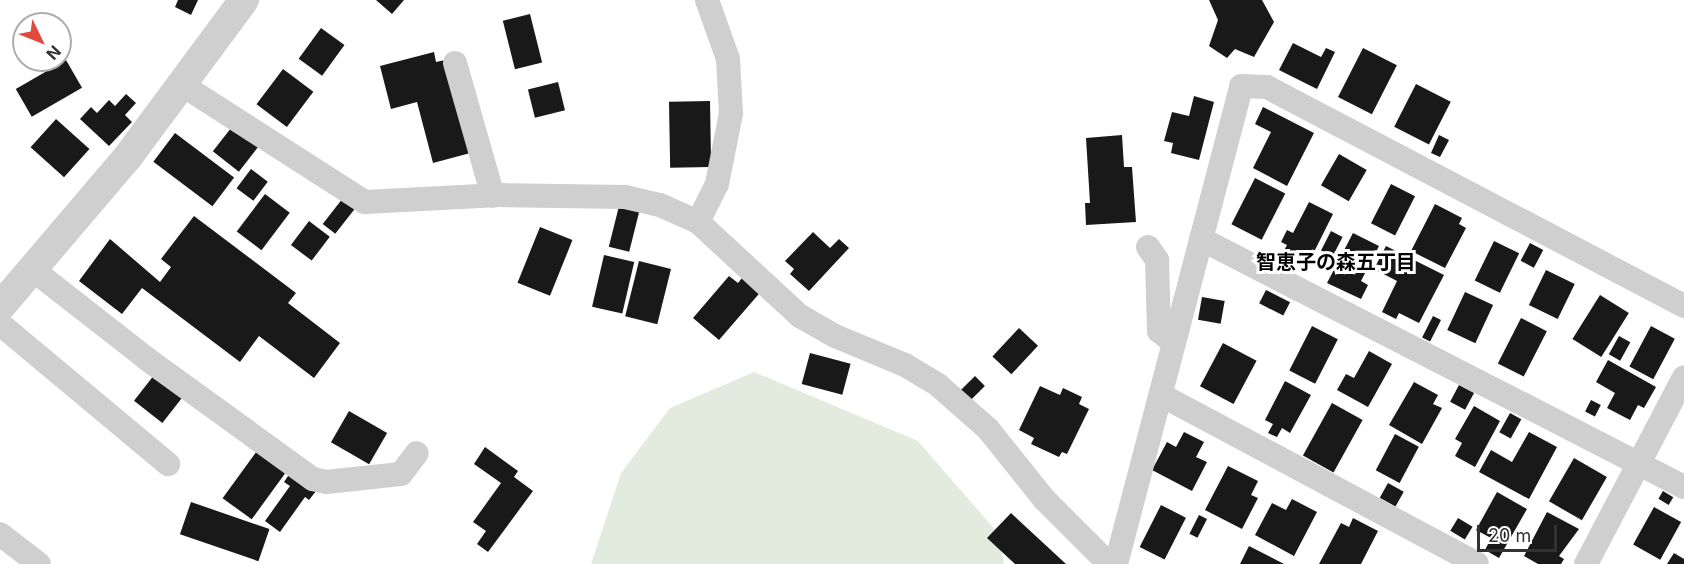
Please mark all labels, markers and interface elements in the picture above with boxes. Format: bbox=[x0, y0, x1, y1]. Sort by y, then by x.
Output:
north arrow bbox=[12, 12, 72, 72]
text: N bbox=[42, 42, 65, 64]
district label: 智恵子の森五丁目 bbox=[1256, 250, 1416, 274]
scale bar bbox=[1480, 513, 1560, 551]
text: 20 m bbox=[1488, 525, 1531, 546]

